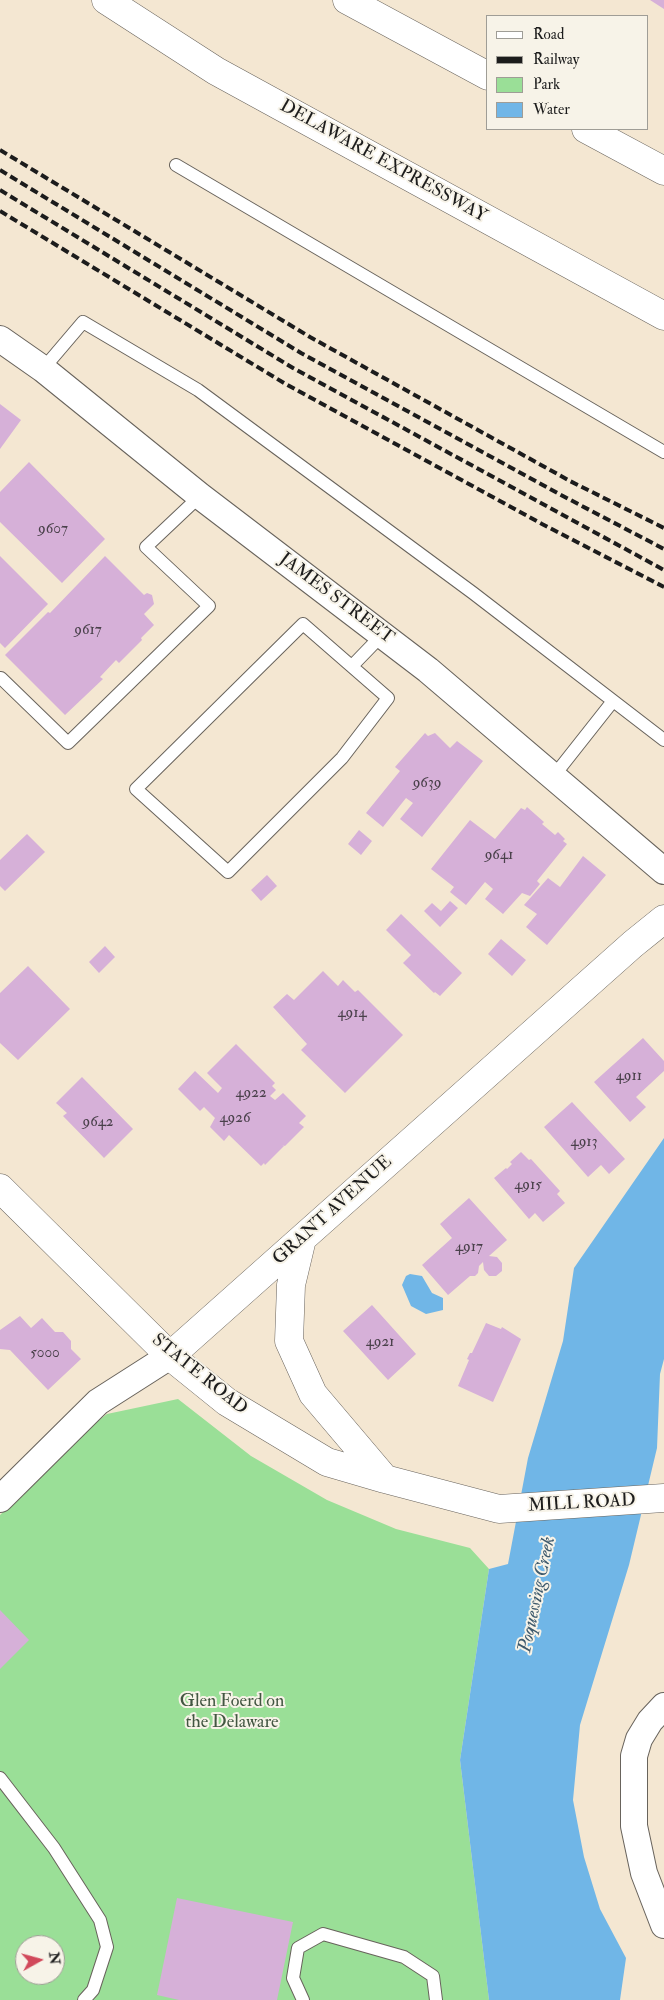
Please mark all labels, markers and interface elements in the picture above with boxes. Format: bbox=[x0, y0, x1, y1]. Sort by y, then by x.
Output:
legend bbox=[487, 15, 649, 130]
text: Road bbox=[533, 25, 564, 44]
text: Railway bbox=[533, 50, 579, 69]
text: Park bbox=[533, 75, 560, 94]
street label: DELAWARE EXPRESSWAY bbox=[276, 96, 490, 228]
text: Water bbox=[533, 100, 570, 119]
house number: 9607 bbox=[38, 521, 68, 539]
street label: JAMES STREET bbox=[274, 549, 398, 649]
house number: 9617 bbox=[74, 622, 102, 640]
house number: 9639 bbox=[413, 775, 441, 793]
house number: 9641 bbox=[485, 847, 513, 865]
house number: 4914 bbox=[337, 1005, 367, 1023]
house number: 4911 bbox=[616, 1068, 642, 1086]
house number: 4922 bbox=[236, 1085, 266, 1103]
house number: 4926 bbox=[220, 1110, 250, 1128]
house number: 9642 bbox=[83, 1114, 113, 1132]
house number: 4913 bbox=[571, 1134, 597, 1152]
street label: GRANT AVENUE bbox=[269, 1152, 397, 1270]
house number: 4915 bbox=[514, 1177, 542, 1195]
house number: 4917 bbox=[455, 1239, 483, 1257]
street label: STATE ROAD bbox=[147, 1330, 251, 1420]
house number: 4921 bbox=[366, 1334, 394, 1352]
house number: 5000 bbox=[30, 1345, 60, 1363]
street label: MILL ROAD bbox=[528, 1490, 636, 1518]
water label: Poquessing Creek bbox=[515, 1535, 561, 1655]
park label: Glen Foerd on the Delaware bbox=[180, 1691, 284, 1734]
north arrow bbox=[15, 1935, 65, 1985]
text: N bbox=[45, 1951, 64, 1965]

